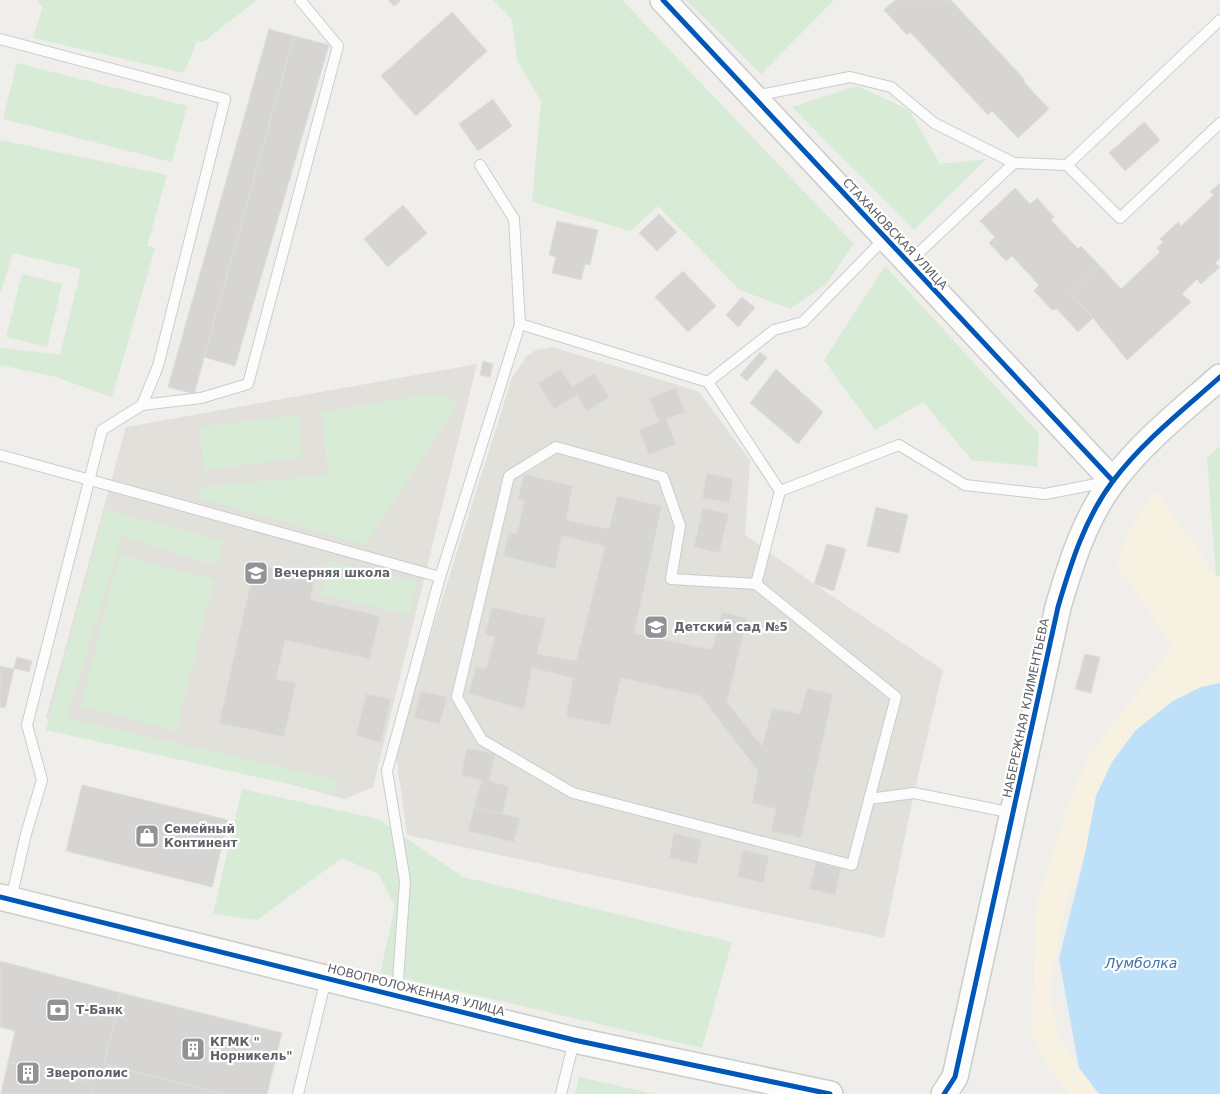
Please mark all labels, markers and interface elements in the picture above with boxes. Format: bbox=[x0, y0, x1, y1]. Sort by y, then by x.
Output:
street label: СТАХАНОВСКАЯ УЛИЦА bbox=[840, 175, 951, 293]
school or university icon: Вечерняя школа bbox=[243, 560, 269, 586]
place label: Вечерняя школа bbox=[274, 566, 390, 580]
school or university icon: Детский сад №5 bbox=[643, 614, 669, 640]
street label: НАБЕРЕЖНАЯ КЛИМЕНТЬЕВА bbox=[1000, 616, 1052, 799]
place label: Детский сад №5 bbox=[674, 620, 788, 634]
place label: Семейный Континент bbox=[164, 822, 237, 850]
shop icon: Семейный Континент bbox=[134, 823, 160, 849]
water label: Лумболка bbox=[1104, 955, 1177, 971]
street label: НОВОПРОЛОЖЕННАЯ УЛИЦА bbox=[326, 961, 507, 1019]
bank icon: Т-Банк bbox=[45, 997, 71, 1023]
place label: Т-Банк bbox=[76, 1003, 123, 1017]
place label: КГМК " Норникель" bbox=[210, 1035, 293, 1063]
building icon: КГМК " Норникель" bbox=[180, 1036, 206, 1062]
building icon: Зверополис bbox=[15, 1060, 41, 1086]
place label: Зверополис bbox=[46, 1066, 128, 1080]

